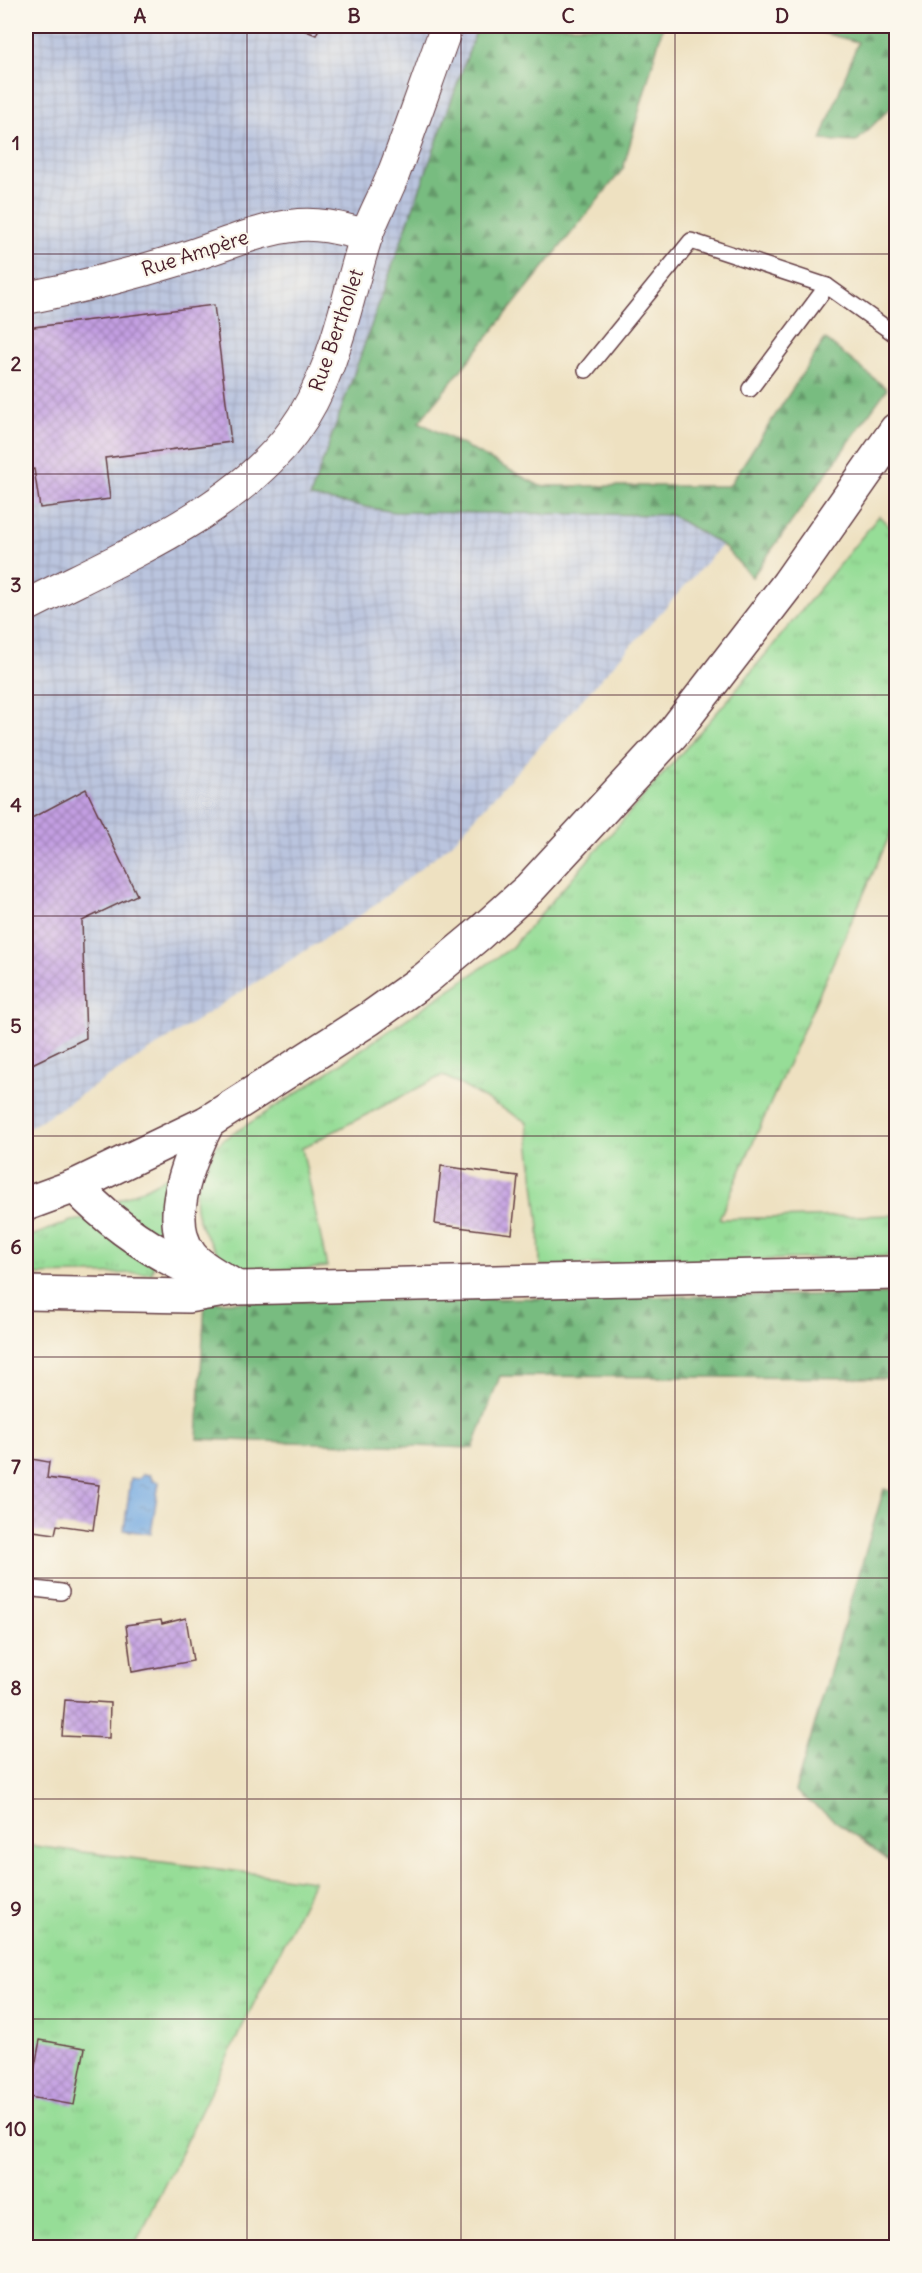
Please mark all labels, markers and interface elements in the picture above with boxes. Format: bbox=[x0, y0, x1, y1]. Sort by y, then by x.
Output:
text: A bbox=[134, 3, 147, 28]
text: B bbox=[347, 3, 361, 28]
text: C bbox=[561, 3, 575, 28]
text: D bbox=[775, 3, 789, 28]
text: 1 bbox=[12, 130, 20, 155]
street label: Rue Ampère bbox=[138, 224, 251, 282]
street label: Rue Berthollet bbox=[303, 265, 368, 394]
text: 2 bbox=[11, 351, 22, 376]
text: 3 bbox=[10, 572, 22, 597]
text: 4 bbox=[10, 792, 22, 817]
text: 5 bbox=[10, 1013, 22, 1038]
text: 6 bbox=[10, 1234, 22, 1259]
text: 7 bbox=[11, 1454, 21, 1479]
text: 8 bbox=[10, 1675, 22, 1700]
text: 9 bbox=[10, 1896, 22, 1921]
text: 10 bbox=[5, 2116, 27, 2141]

